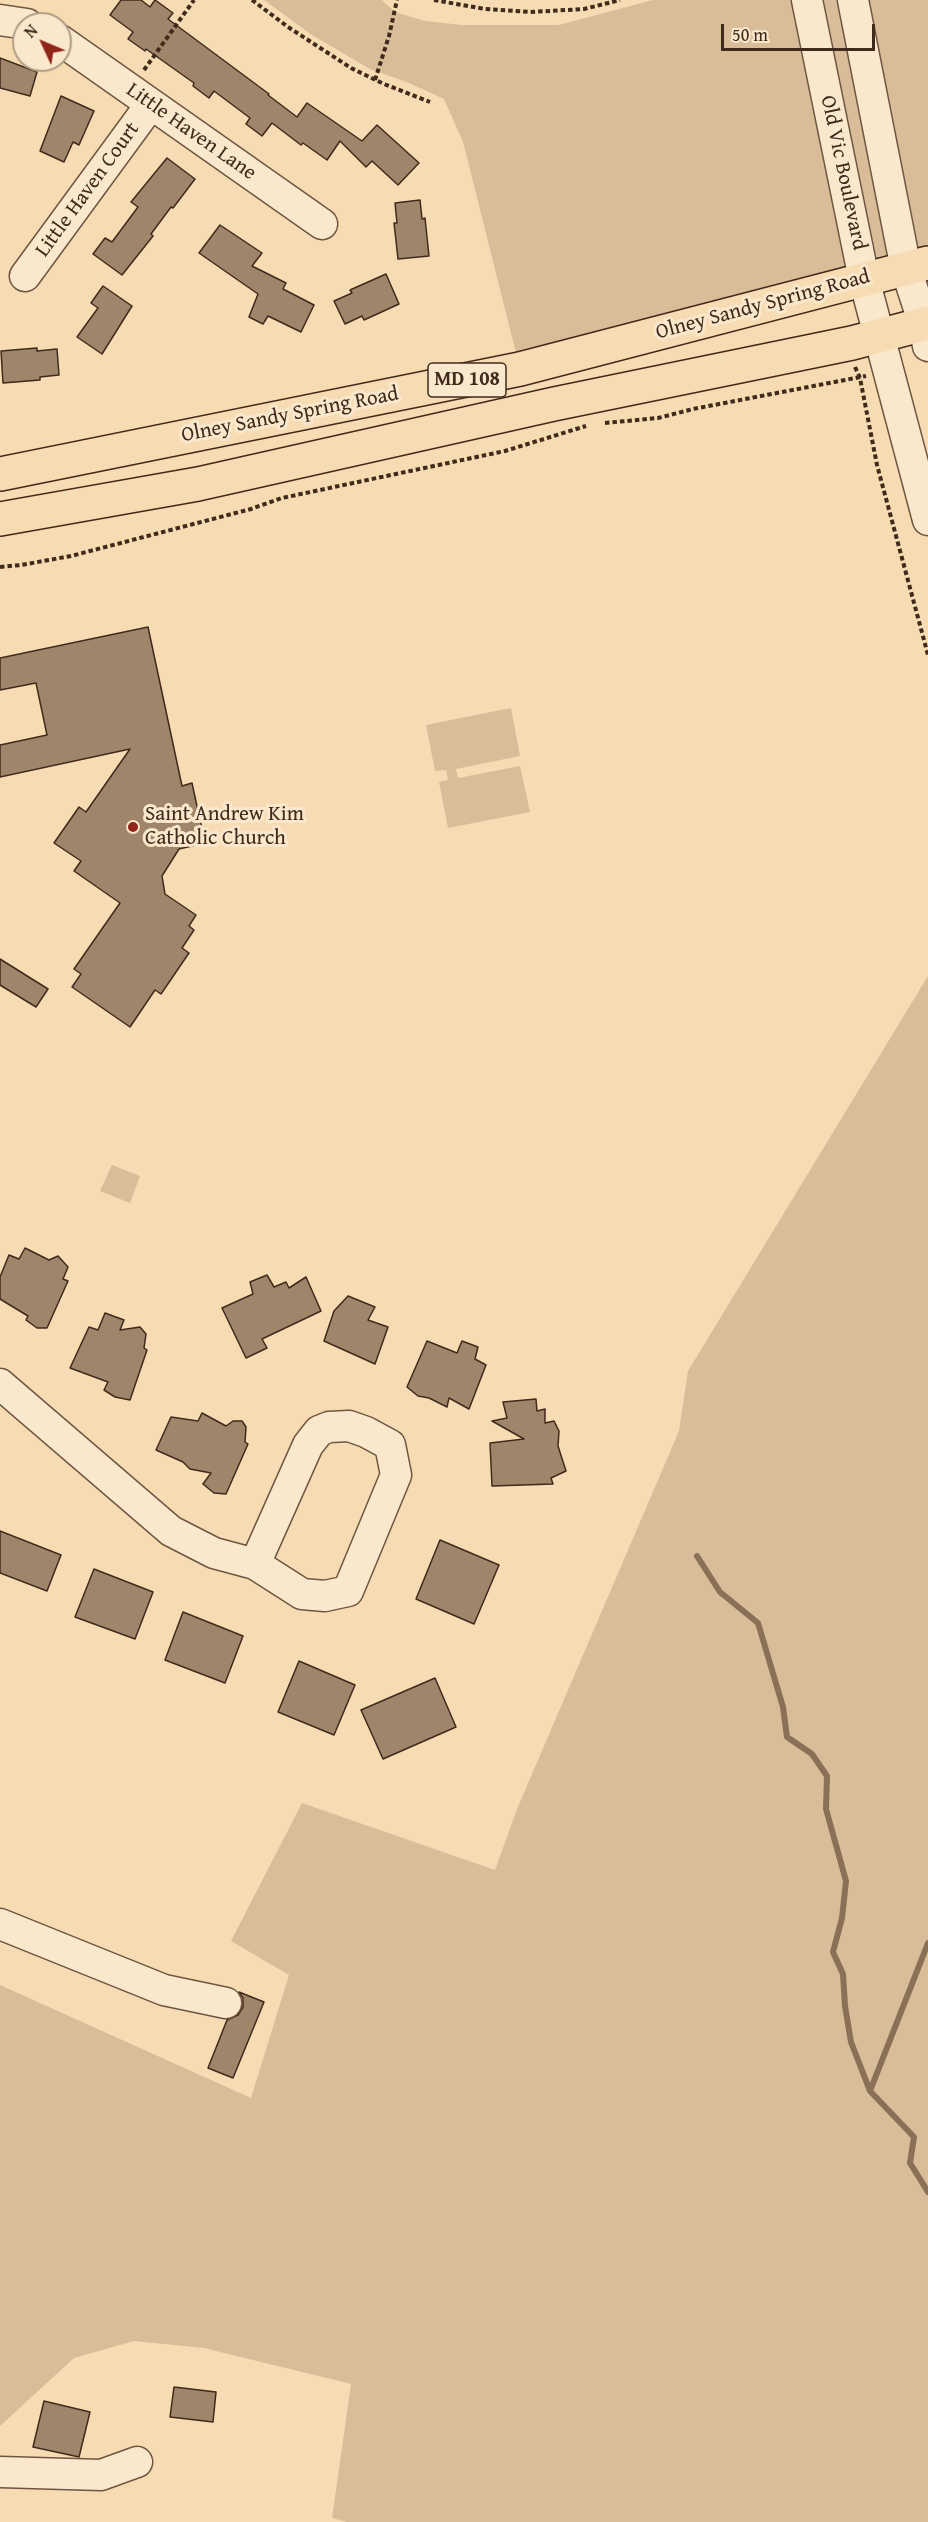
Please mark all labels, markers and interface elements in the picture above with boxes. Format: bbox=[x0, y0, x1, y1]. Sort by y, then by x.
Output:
north arrow bbox=[12, 12, 72, 72]
scale bar bbox=[724, 12, 878, 50]
text: N bbox=[18, 19, 43, 43]
text: 50 m bbox=[732, 21, 768, 48]
street label: Little Haven Lane bbox=[121, 78, 261, 186]
street label: Old Vic Boulevard bbox=[814, 93, 872, 253]
street label: Little Haven Court bbox=[31, 118, 145, 262]
street label: Olney Sandy Spring Road bbox=[653, 264, 873, 346]
road number: MD 108 bbox=[428, 363, 506, 397]
street label: Olney Sandy Spring Road bbox=[179, 382, 401, 448]
place label: Saint Andrew Kim Catholic Church bbox=[145, 802, 304, 852]
marker: Saint Andrew Kim Catholic Church bbox=[126, 820, 140, 834]

